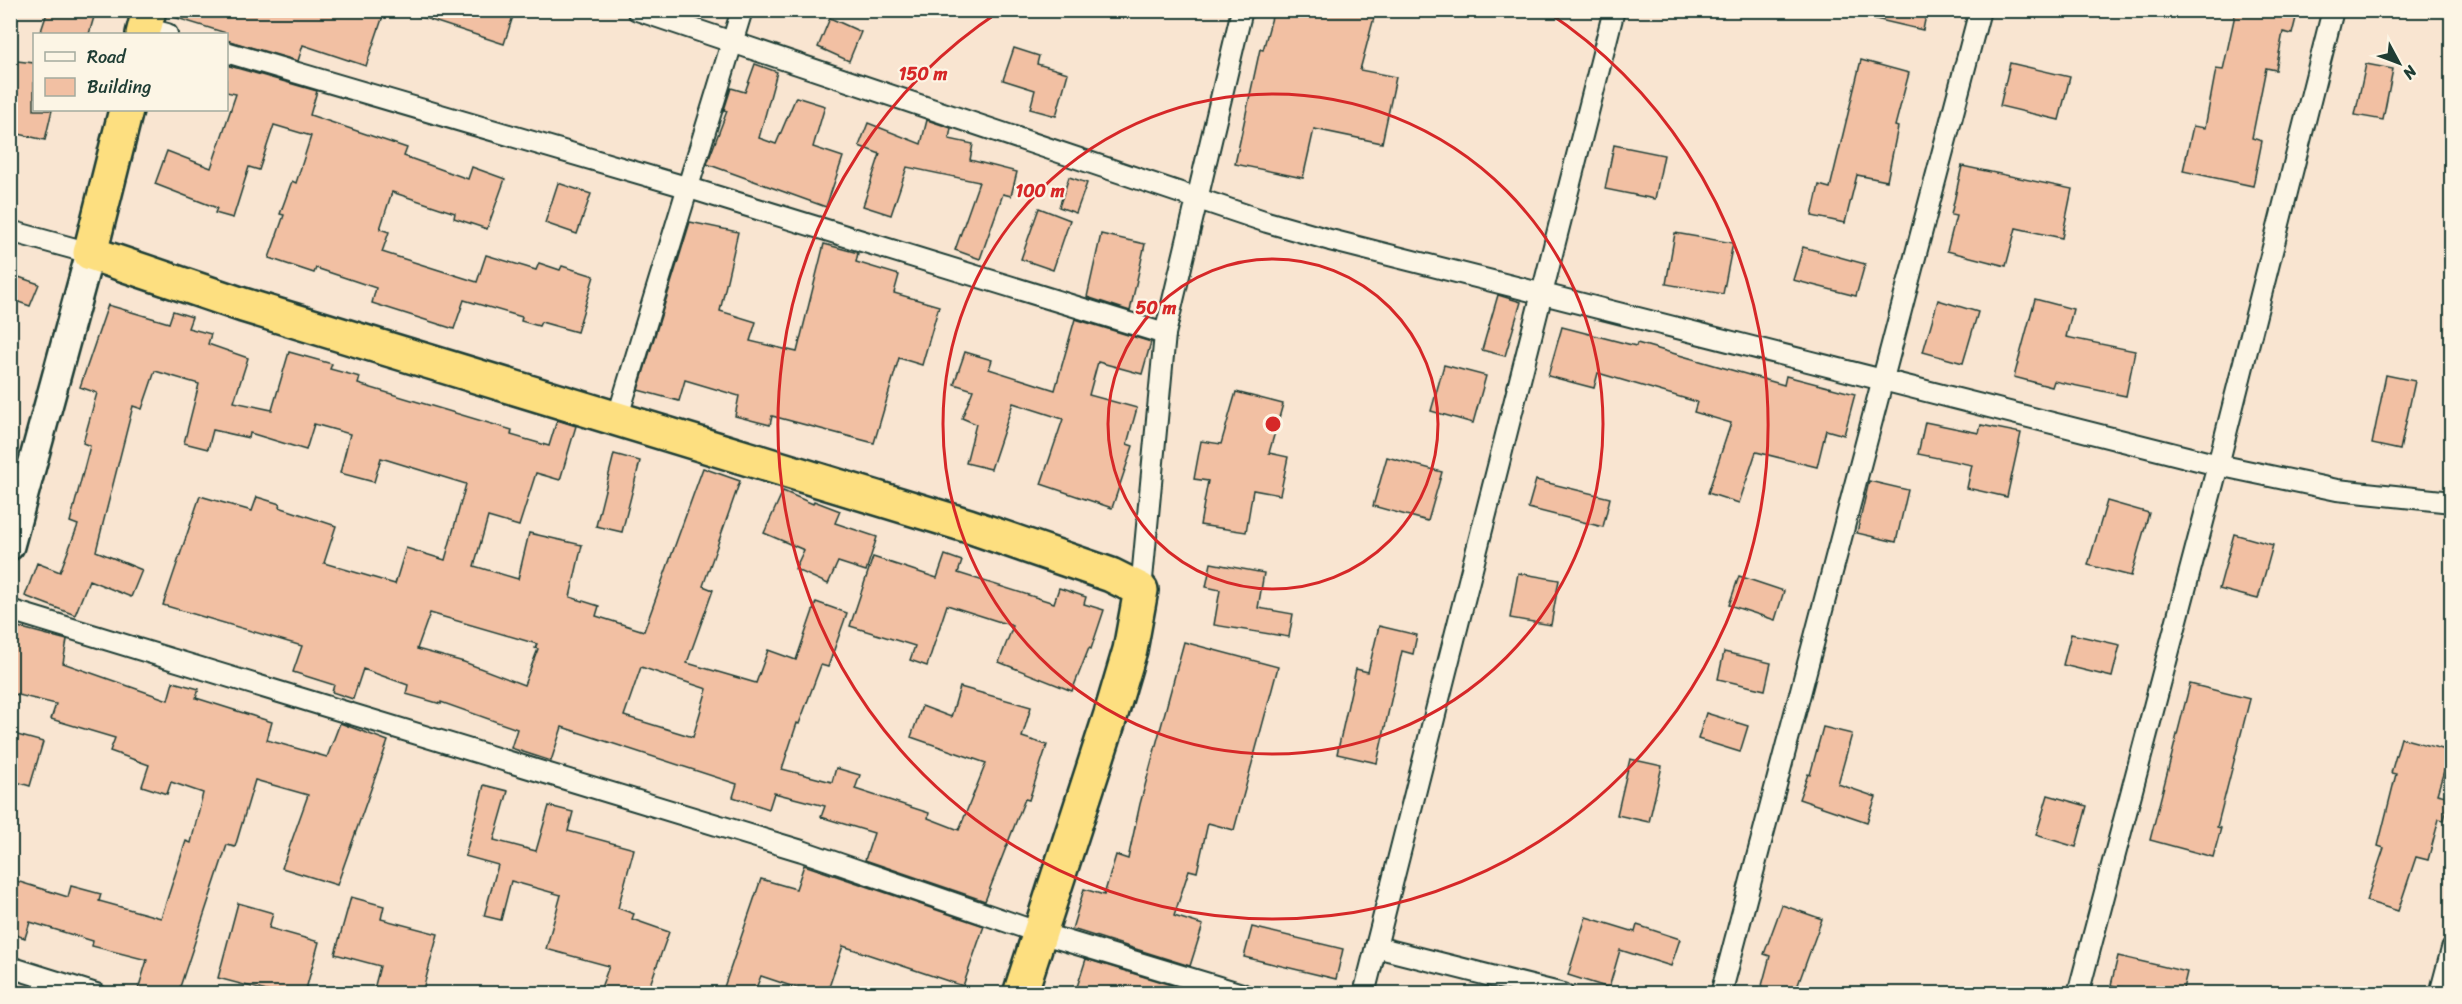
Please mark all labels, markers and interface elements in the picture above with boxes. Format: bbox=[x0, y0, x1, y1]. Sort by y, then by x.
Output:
legend bbox=[33, 33, 228, 111]
north arrow bbox=[2369, 33, 2429, 93]
text: Road bbox=[87, 41, 127, 73]
text: 150 m bbox=[899, 58, 947, 90]
text: N bbox=[2395, 58, 2425, 87]
text: Building bbox=[87, 71, 151, 103]
text: 100 m bbox=[1016, 175, 1065, 207]
text: 50 m bbox=[1136, 292, 1177, 324]
centre of rings bbox=[1263, 414, 1283, 434]

